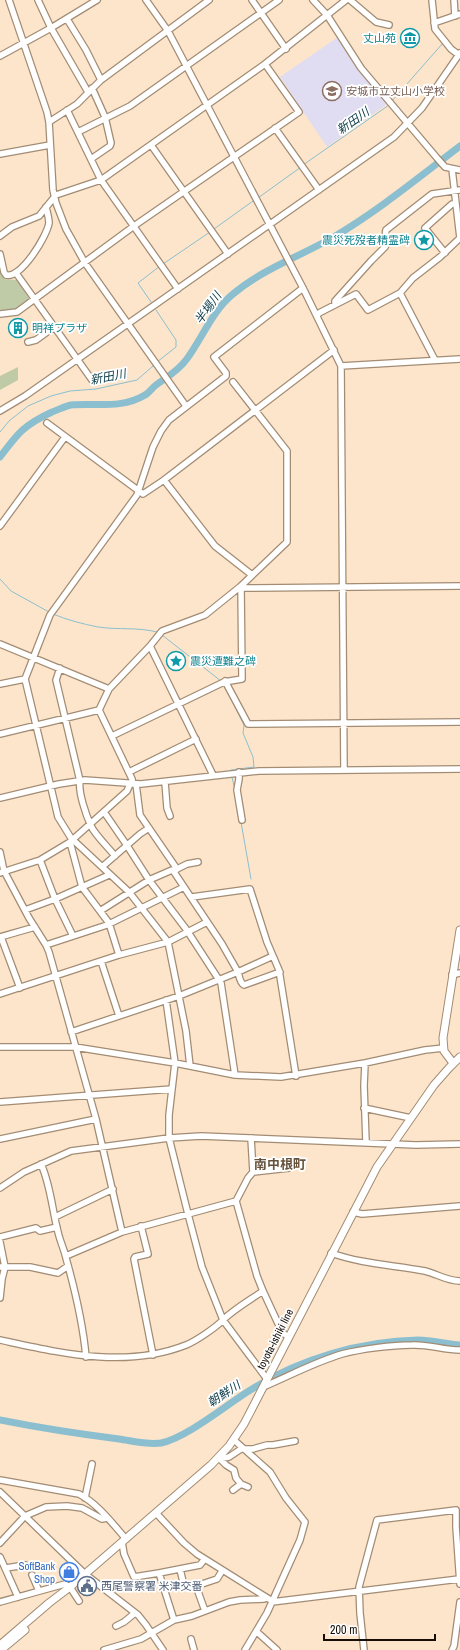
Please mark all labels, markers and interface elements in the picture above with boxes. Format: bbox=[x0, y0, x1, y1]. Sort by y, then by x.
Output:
museum icon: 丈山苑 bbox=[399, 27, 421, 49]
place label: 丈山苑 bbox=[363, 31, 396, 45]
school or university icon: 安城市立丈山小学校 bbox=[321, 80, 343, 102]
place label: 安城市立丈山小学校 bbox=[346, 84, 445, 98]
water label: 新田川 bbox=[334, 103, 374, 138]
place icon: 震災死歿者精霊碑 bbox=[413, 229, 435, 251]
place label: 震災死歿者精霊碑 bbox=[322, 233, 410, 247]
water label: 半場川 bbox=[191, 287, 226, 327]
building icon: 明祥プラザ bbox=[7, 317, 29, 339]
place label: 明祥プラザ bbox=[32, 321, 87, 335]
water label: 新田川 bbox=[89, 365, 129, 388]
place icon: 震災遭難之碑 bbox=[165, 650, 187, 672]
place label: 震災遭難之碑 bbox=[190, 654, 256, 668]
district label: 南中根町 bbox=[254, 1156, 306, 1173]
street label: toyota-ishiki line bbox=[254, 1306, 296, 1372]
water label: 朝鮮川 bbox=[205, 1376, 245, 1411]
place label: SoftBank Shop bbox=[18, 1559, 55, 1586]
shop icon: SoftBank Shop bbox=[58, 1561, 80, 1583]
public building icon: 西尾警察署 米津交番 bbox=[76, 1575, 98, 1597]
place label: 西尾警察署 米津交番 bbox=[101, 1579, 203, 1593]
scale bar bbox=[324, 1616, 435, 1642]
text: 200 m bbox=[330, 1622, 357, 1638]

